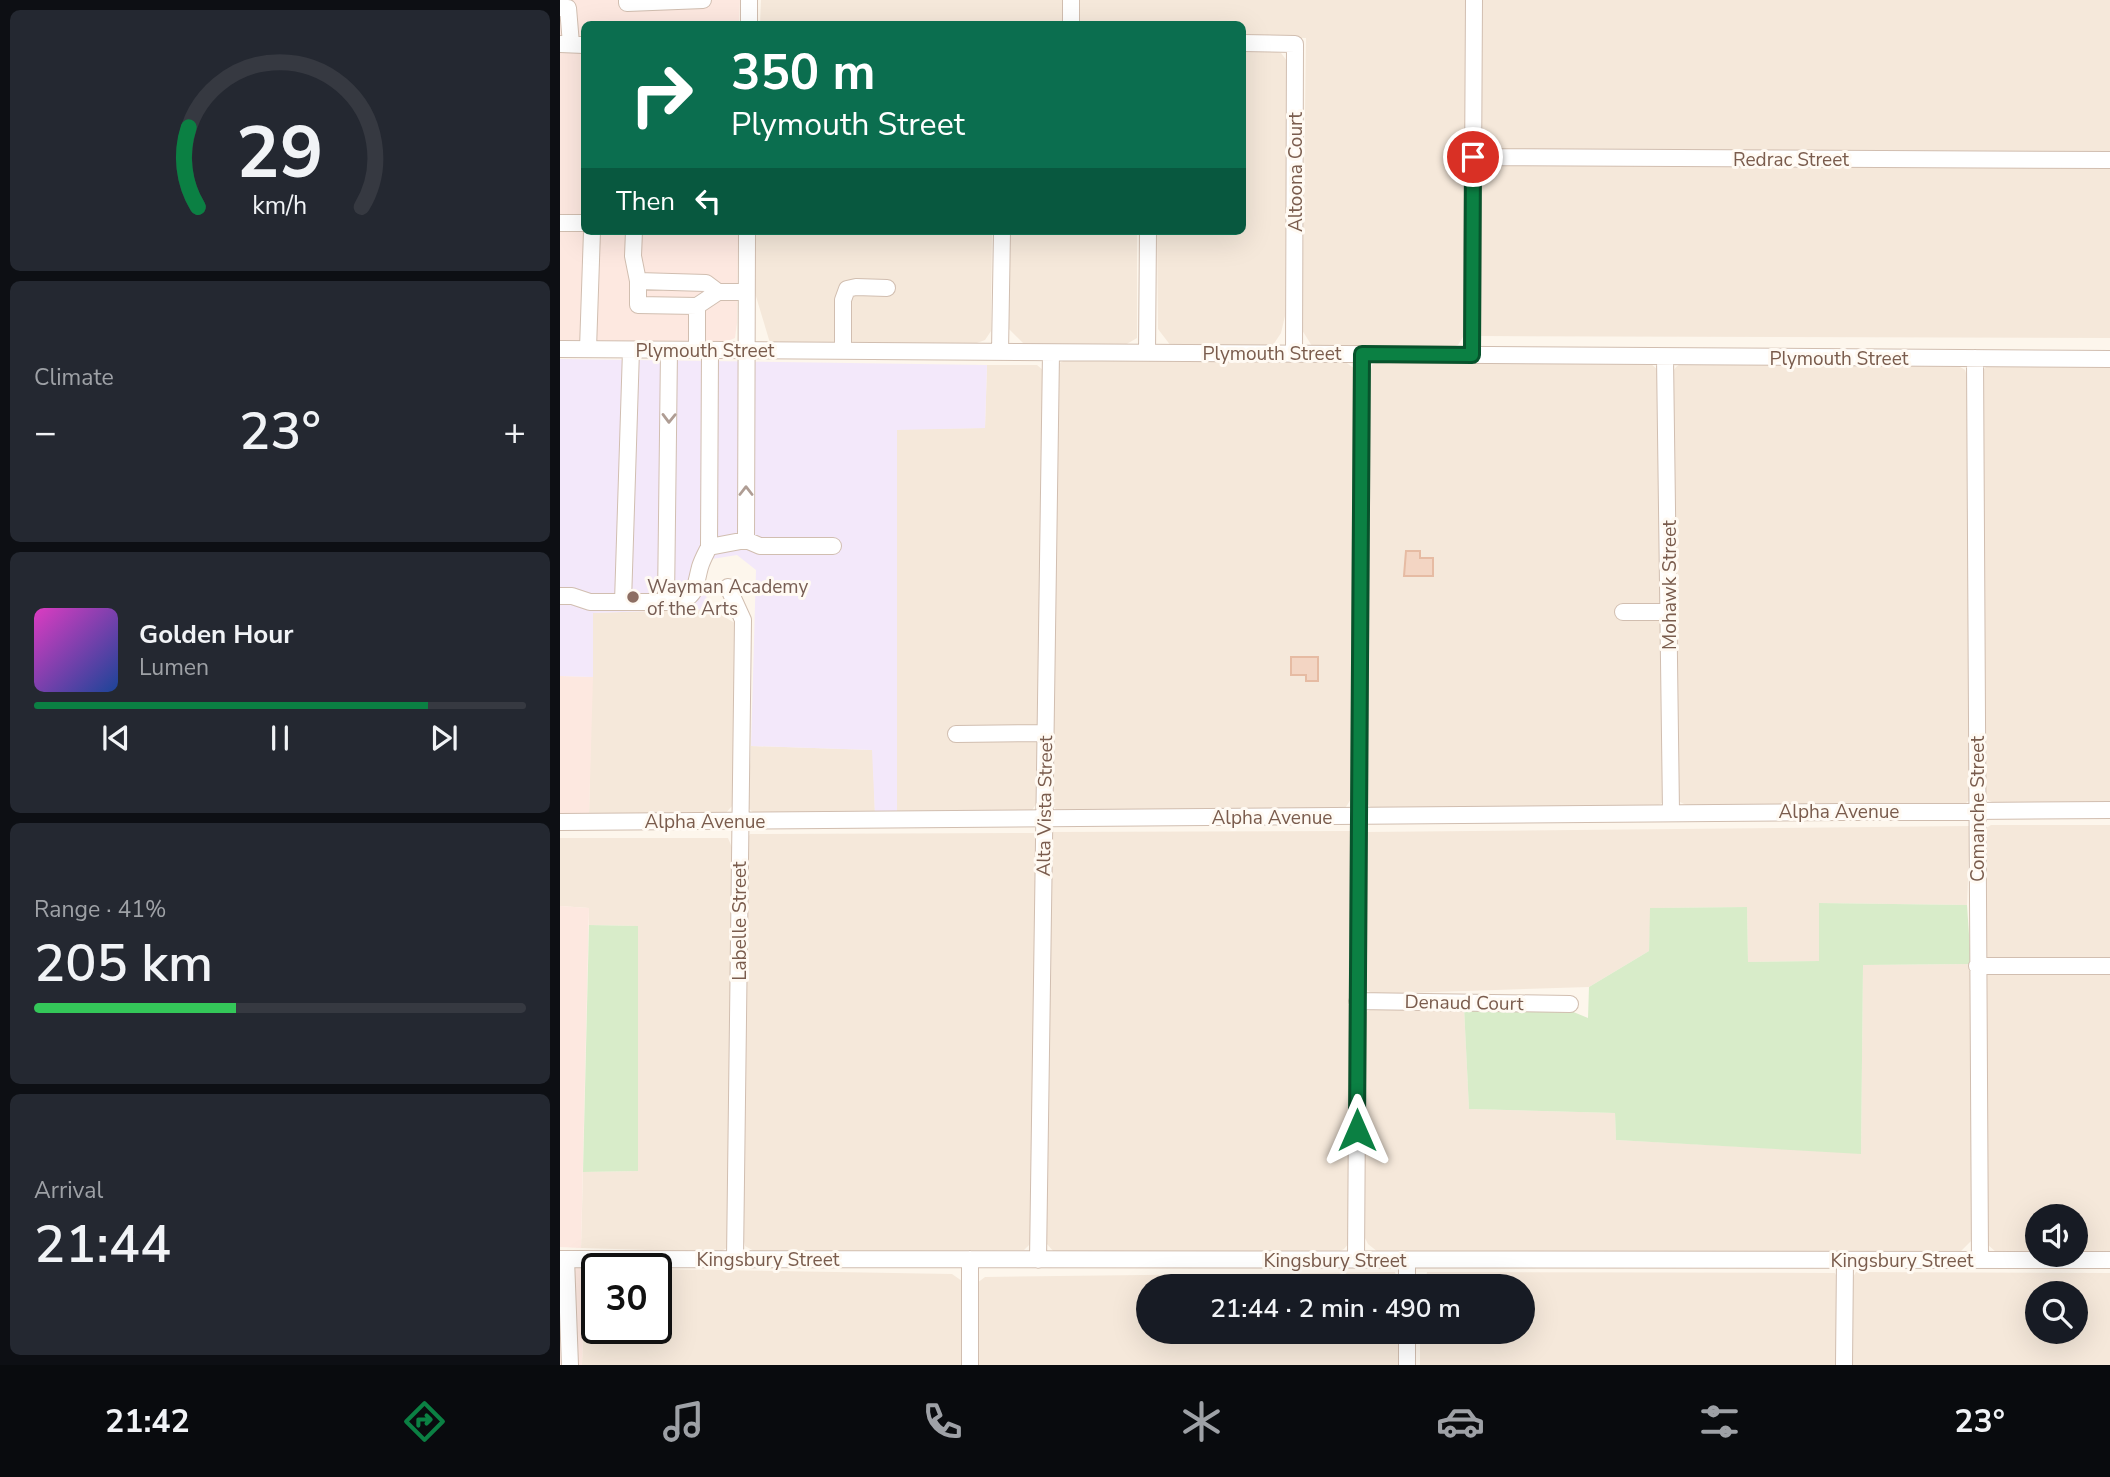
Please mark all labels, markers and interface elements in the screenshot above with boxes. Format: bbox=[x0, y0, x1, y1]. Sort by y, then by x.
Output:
text: 350 m bbox=[731, 39, 875, 106]
icon: right bbox=[616, 49, 707, 140]
text: 29 bbox=[236, 103, 324, 203]
text: Plymouth Street bbox=[731, 103, 965, 146]
street label: Altoona Court bbox=[1283, 112, 1309, 232]
pin bbox=[1443, 127, 1503, 187]
icon: arrive bbox=[1454, 138, 1492, 176]
street label: Redrac Street bbox=[1733, 147, 1849, 173]
icon: left bbox=[689, 182, 727, 220]
text: Then bbox=[616, 184, 675, 219]
text: km/h bbox=[252, 188, 308, 222]
street label: Plymouth Street bbox=[636, 338, 775, 364]
street label: Plymouth Street bbox=[1203, 341, 1342, 367]
street label: Plymouth Street bbox=[1770, 346, 1909, 372]
text: Climate bbox=[34, 362, 114, 393]
text: 23° bbox=[239, 396, 321, 467]
text: − bbox=[34, 407, 57, 458]
text: + bbox=[503, 407, 526, 458]
one-way arrow bbox=[661, 413, 676, 424]
one-way arrow bbox=[738, 486, 754, 496]
street label: Mohawk Street bbox=[1657, 520, 1683, 650]
place label: Wayman Academy of the Arts bbox=[647, 574, 808, 622]
marker: Wayman Academy of the Arts bbox=[625, 589, 641, 605]
text: Golden Hour bbox=[139, 617, 294, 652]
text: Lumen bbox=[139, 652, 209, 683]
icon: previous bbox=[97, 719, 135, 757]
icon: pause bbox=[261, 719, 299, 757]
icon: next bbox=[425, 719, 463, 757]
street label: Alta Vista Street bbox=[1031, 735, 1059, 877]
street label: Comanche Street bbox=[1965, 736, 1991, 882]
street label: Alpha Avenue bbox=[1779, 799, 1899, 825]
street label: Alpha Avenue bbox=[1212, 805, 1332, 831]
street label: Alpha Avenue bbox=[645, 809, 765, 835]
street label: Labelle Street bbox=[727, 861, 753, 981]
text: Range · 41% bbox=[34, 894, 166, 925]
text: 205 km bbox=[34, 928, 213, 999]
street label: Denaud Court bbox=[1404, 989, 1524, 1017]
position arrow bbox=[1320, 1093, 1394, 1167]
text: Arrival bbox=[34, 1175, 103, 1206]
map controls bbox=[2025, 1204, 2088, 1344]
button: sound bbox=[2025, 1204, 2088, 1267]
text: 21:44 bbox=[34, 1209, 171, 1280]
street label: Kingsbury Street bbox=[697, 1247, 840, 1273]
street label: Kingsbury Street bbox=[1264, 1248, 1407, 1274]
street label: Kingsbury Street bbox=[1831, 1248, 1974, 1274]
speed limit sign: 30 bbox=[581, 1253, 672, 1344]
button: search bbox=[2025, 1281, 2088, 1344]
text: 21:44 · 2 min · 490 m bbox=[1210, 1291, 1461, 1326]
icon: directions bbox=[400, 1397, 449, 1446]
icon: music bbox=[659, 1397, 708, 1446]
icon: phone bbox=[918, 1397, 967, 1446]
icon: climate bbox=[1177, 1397, 1226, 1446]
icon: car bbox=[1436, 1397, 1485, 1446]
icon: filters bbox=[1695, 1397, 1744, 1446]
text: 21:42 bbox=[105, 1400, 190, 1443]
text: 23° bbox=[1954, 1400, 2005, 1443]

